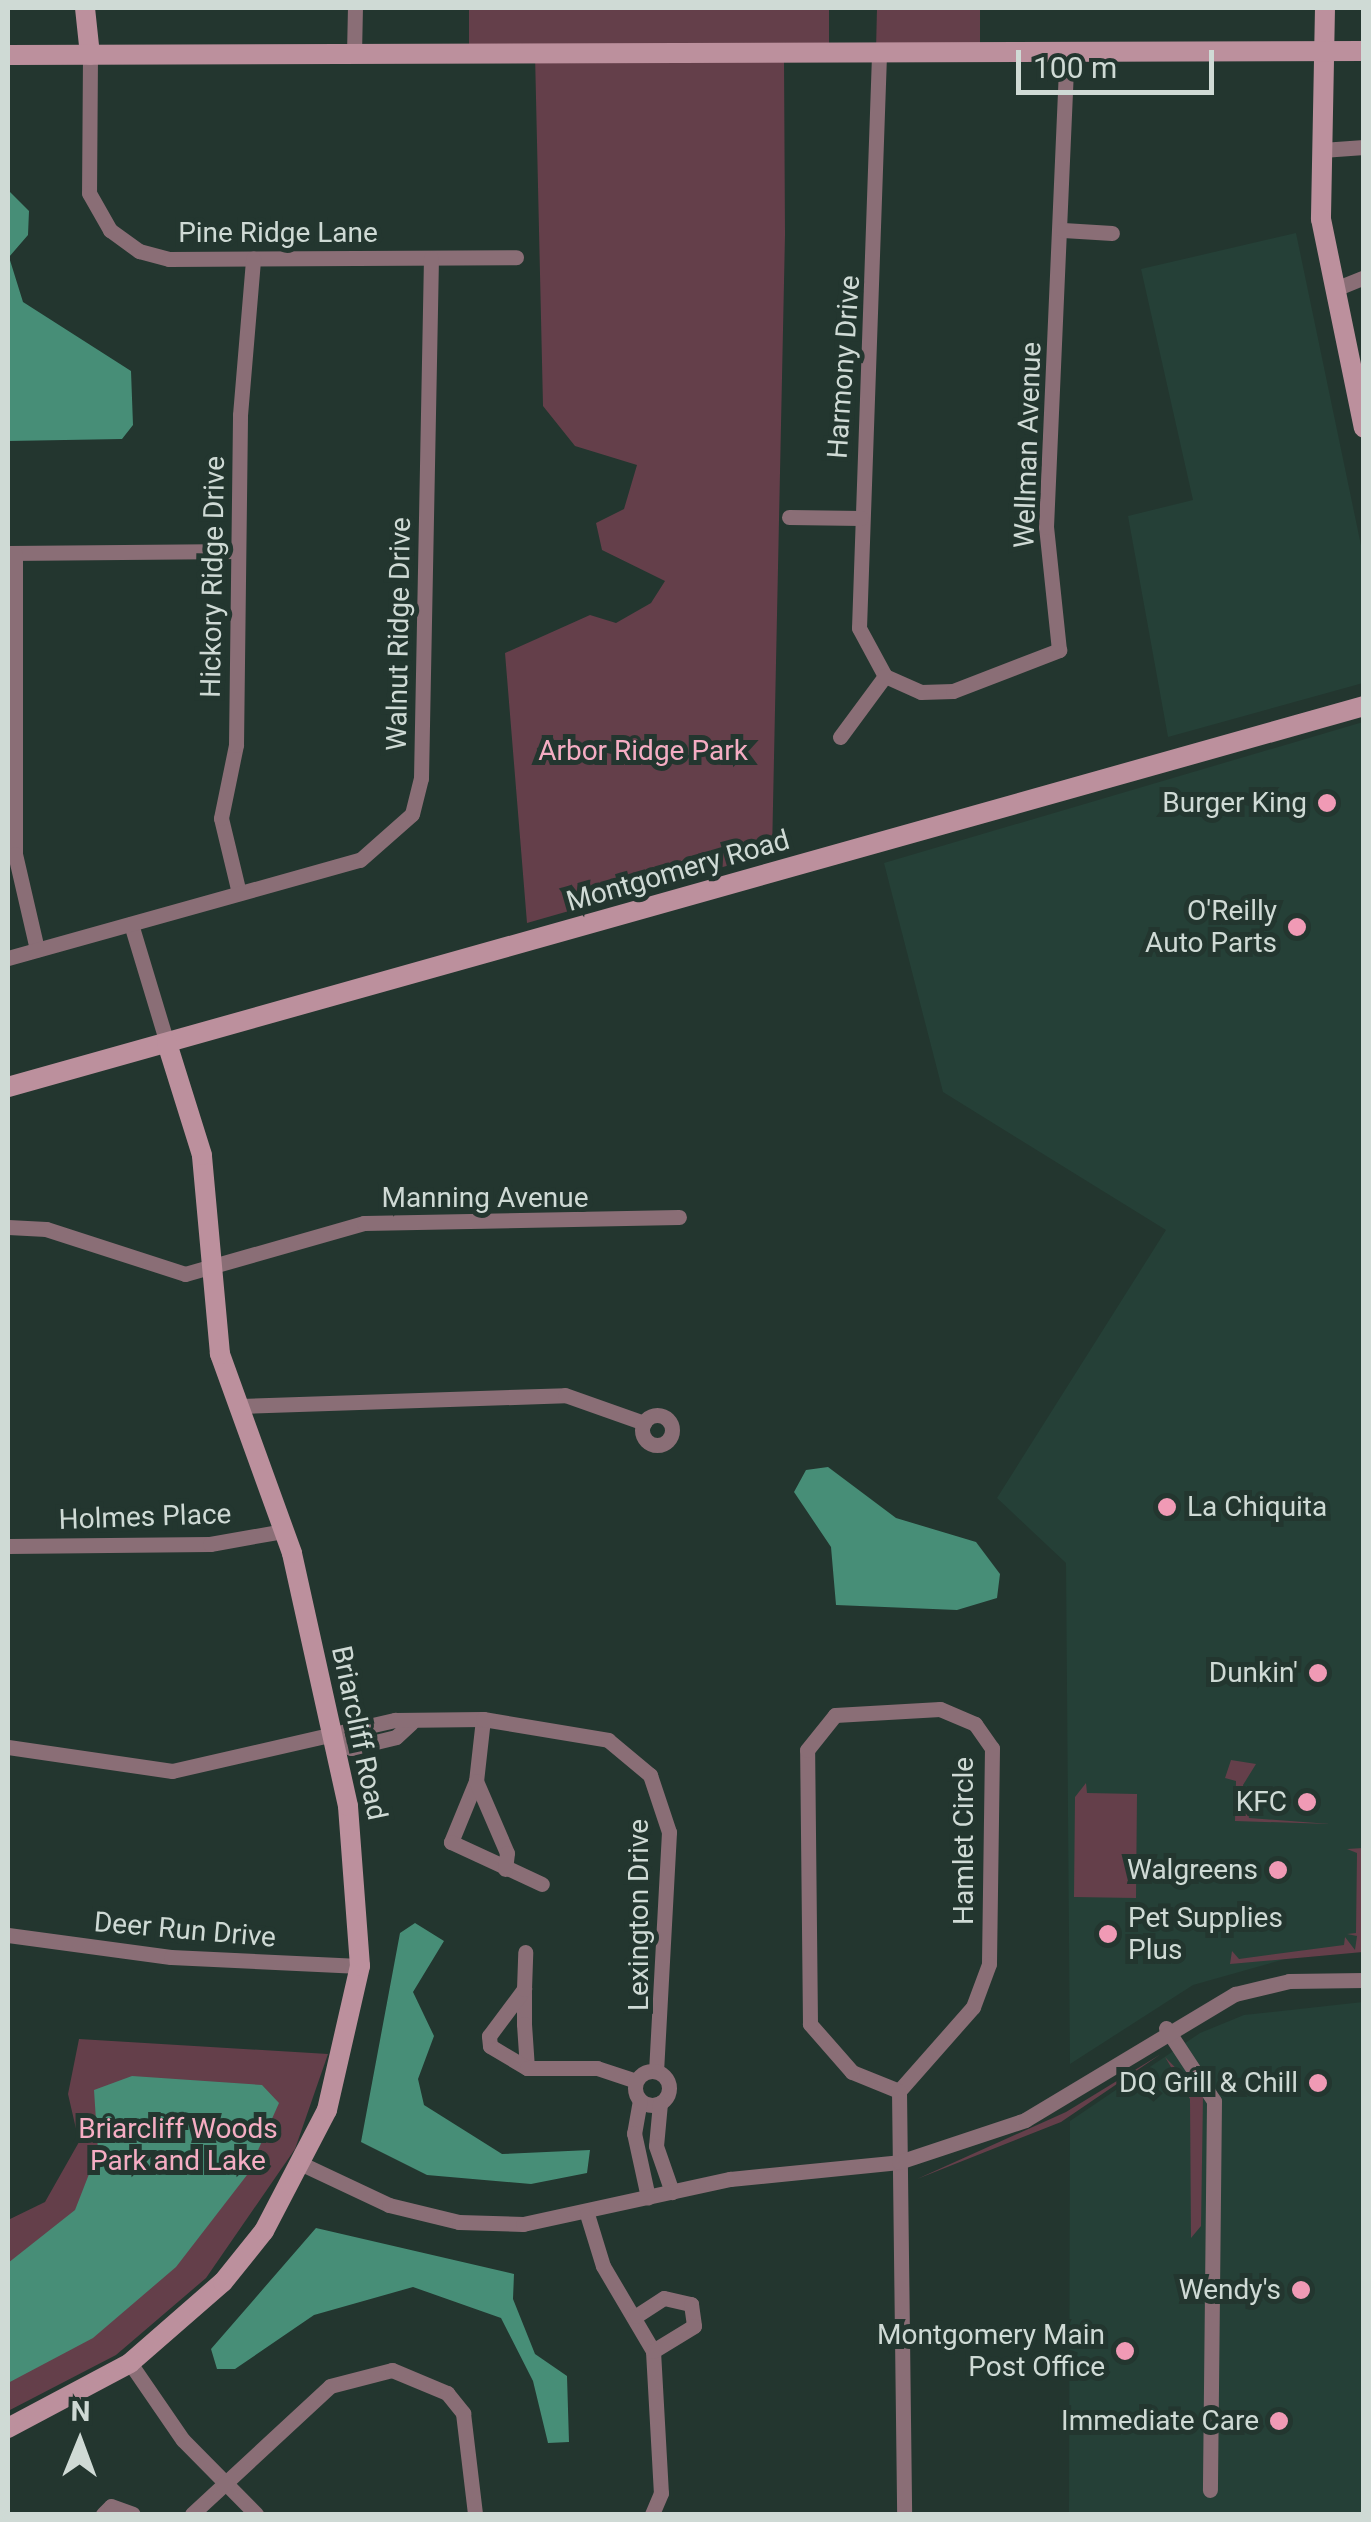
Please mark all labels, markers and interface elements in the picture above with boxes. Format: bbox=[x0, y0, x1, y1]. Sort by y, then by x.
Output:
scale bar bbox=[1021, 30, 1218, 92]
text: 100 m bbox=[1033, 50, 1117, 85]
street label: Pine Ridge Lane bbox=[178, 216, 378, 250]
street label: Harmony Drive bbox=[821, 274, 867, 460]
street label: Wellman Avenue bbox=[1008, 341, 1048, 549]
street label: Hickory Ridge Drive bbox=[194, 456, 232, 698]
street label: Walnut Ridge Drive bbox=[380, 517, 418, 751]
park label: Arbor Ridge Park bbox=[538, 734, 748, 768]
place label: Burger King bbox=[1162, 786, 1307, 820]
marker: Burger King bbox=[1316, 792, 1338, 814]
street label: Montgomery Road bbox=[563, 823, 793, 919]
place label: O'Reilly Auto Parts bbox=[1145, 894, 1277, 960]
marker: O'Reilly Auto Parts bbox=[1286, 916, 1308, 938]
street label: Manning Avenue bbox=[381, 1181, 589, 1215]
place label: La Chiquita bbox=[1187, 1490, 1327, 1524]
marker: La Chiquita bbox=[1156, 1496, 1178, 1518]
street label: Holmes Place bbox=[58, 1497, 232, 1537]
street label: Briarcliff Road bbox=[324, 1643, 394, 1823]
place label: Dunkin' bbox=[1209, 1656, 1298, 1690]
marker: Dunkin' bbox=[1307, 1662, 1329, 1684]
street label: Hamlet Circle bbox=[947, 1757, 981, 1925]
place label: KFC bbox=[1236, 1785, 1287, 1819]
marker: KFC bbox=[1296, 1791, 1318, 1813]
street label: Lexington Drive bbox=[622, 1819, 656, 2011]
place label: Walgreens bbox=[1127, 1853, 1258, 1887]
marker: Walgreens bbox=[1267, 1859, 1289, 1881]
place label: Pet Supplies Plus bbox=[1128, 1901, 1283, 1967]
street label: Deer Run Drive bbox=[93, 1905, 277, 1955]
marker: Pet Supplies Plus bbox=[1097, 1923, 1119, 1945]
place label: DQ Grill & Chill bbox=[1119, 2066, 1298, 2100]
marker: DQ Grill & Chill bbox=[1307, 2072, 1329, 2094]
park label: Briarcliff Woods Park and Lake bbox=[78, 2112, 278, 2178]
place label: Wendy's bbox=[1179, 2273, 1281, 2307]
marker: Wendy's bbox=[1290, 2279, 1312, 2301]
place label: Montgomery Main Post Office bbox=[877, 2318, 1105, 2384]
marker: Montgomery Main Post Office bbox=[1114, 2340, 1136, 2362]
north arrow bbox=[30, 2392, 130, 2492]
text: N bbox=[70, 2395, 91, 2428]
place label: Immediate Care bbox=[1061, 2404, 1259, 2438]
marker: Immediate Care bbox=[1268, 2410, 1290, 2432]

